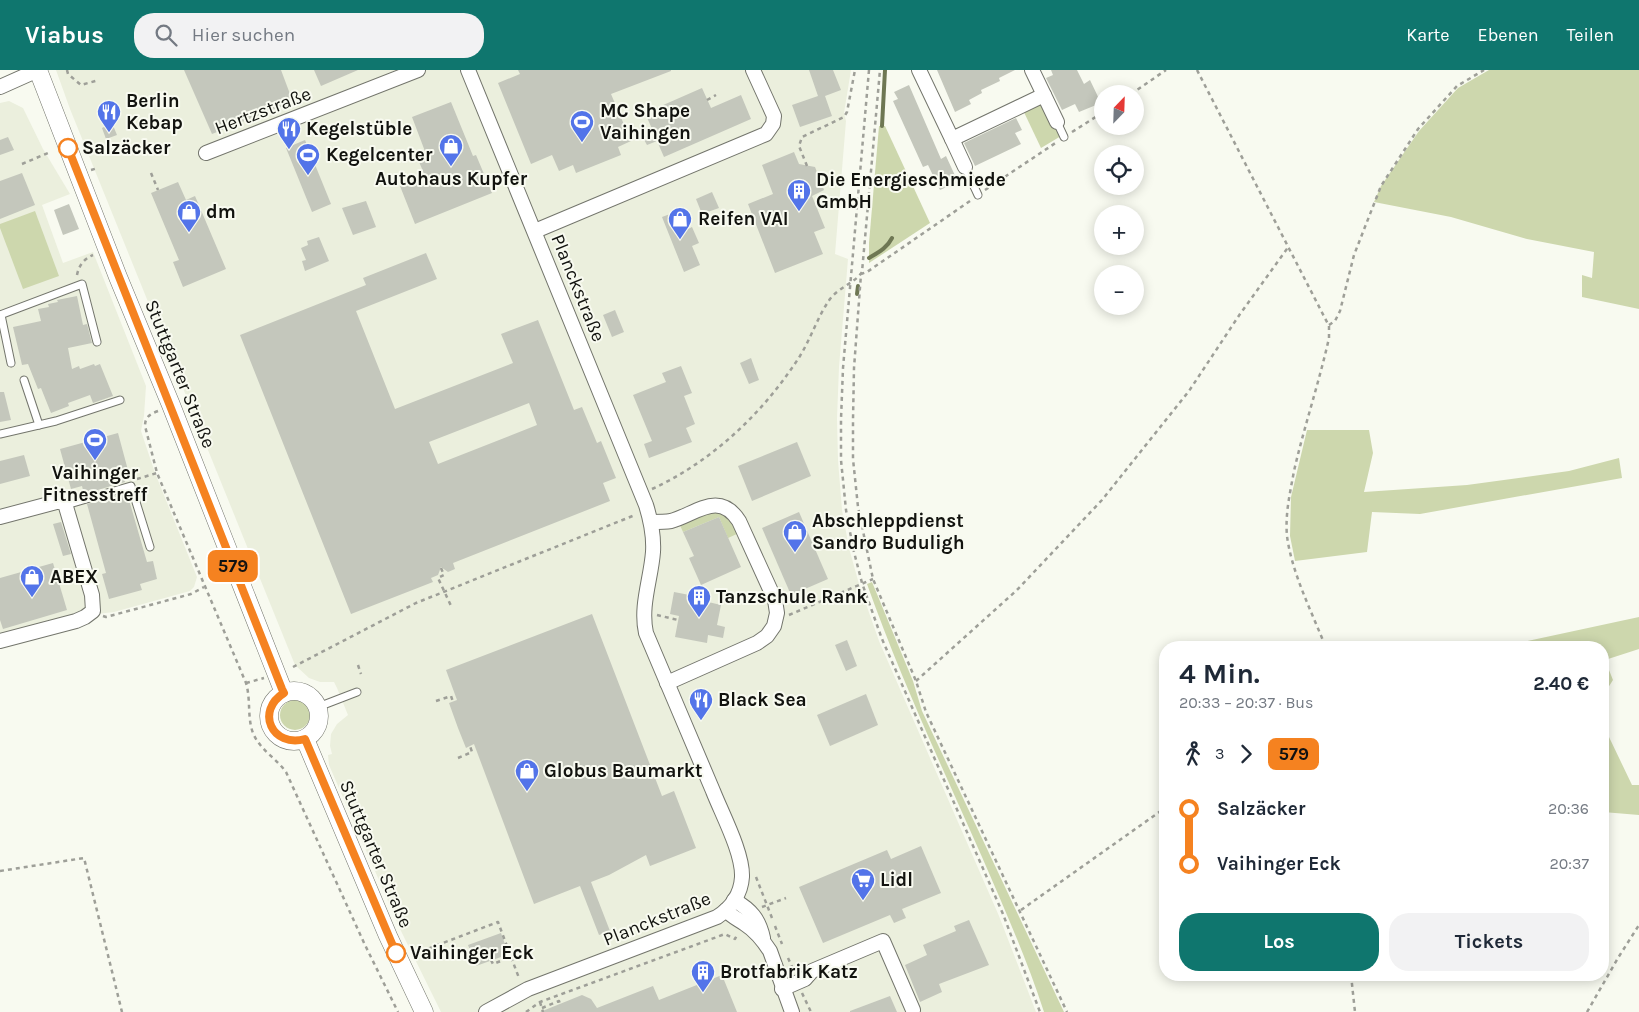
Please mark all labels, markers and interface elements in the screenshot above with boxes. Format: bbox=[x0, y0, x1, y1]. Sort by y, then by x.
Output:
search box bbox=[134, 13, 484, 58]
text: Viabus bbox=[25, 21, 104, 49]
icon: search bbox=[152, 21, 180, 49]
text: Hier suchen bbox=[192, 24, 295, 46]
text: Karte bbox=[1406, 24, 1450, 46]
text: Ebenen bbox=[1478, 24, 1539, 46]
text: Teilen bbox=[1567, 24, 1614, 46]
street label: Hertzstraße bbox=[212, 83, 314, 139]
north arrow bbox=[1094, 85, 1144, 135]
map controls bbox=[1094, 85, 1144, 315]
place label: Berlin Kebap bbox=[126, 90, 183, 134]
restaurant icon: Berlin Kebap bbox=[96, 99, 122, 133]
place label: MC Shape Vaihingen bbox=[600, 100, 691, 144]
sports icon: MC Shape Vaihingen bbox=[569, 109, 595, 143]
restaurant icon: Kegelstüble bbox=[276, 116, 302, 150]
place label: Kegelstüble bbox=[306, 118, 412, 140]
shop icon: Autohaus Kupfer bbox=[438, 133, 464, 167]
place label: Salzäcker bbox=[82, 137, 171, 159]
marker: Salzäcker bbox=[58, 138, 78, 158]
sports icon: Kegelcenter bbox=[295, 142, 321, 176]
place label: Kegelcenter bbox=[326, 144, 433, 166]
button: locate bbox=[1094, 145, 1144, 195]
place label: Autohaus Kupfer bbox=[375, 168, 528, 190]
place label: Die Energieschmiede GmbH bbox=[816, 169, 1006, 213]
building icon: Die Energieschmiede GmbH bbox=[786, 178, 812, 212]
shop icon: dm bbox=[176, 199, 202, 233]
place label: dm bbox=[206, 201, 236, 223]
button: + bbox=[1094, 205, 1144, 255]
shop icon: Reifen VAI bbox=[667, 206, 693, 240]
place label: Reifen VAI bbox=[698, 208, 789, 230]
street label: Planckstraße bbox=[546, 231, 610, 345]
button: − bbox=[1094, 265, 1144, 315]
street label: Stuttgarter Straße bbox=[140, 297, 220, 451]
sports icon: Vaihinger Fitnesstreff bbox=[82, 427, 108, 461]
place label: Vaihinger Fitnesstreff bbox=[42, 462, 149, 506]
place label: Abschleppdienst Sandro Buduligh bbox=[812, 510, 964, 554]
shop icon: Abschleppdienst Sandro Buduligh bbox=[782, 519, 808, 553]
line badge: 579 bbox=[204, 550, 262, 582]
text: 579 bbox=[218, 555, 248, 577]
shop icon: ABEX bbox=[19, 564, 45, 598]
place label: ABEX bbox=[50, 566, 98, 588]
building icon: Tanzschule Rank bbox=[686, 584, 712, 618]
place label: Tanzschule Rank bbox=[716, 586, 868, 608]
text: 4 Min. bbox=[1179, 657, 1260, 690]
text: 2.40 € bbox=[1533, 673, 1589, 695]
restaurant icon: Black Sea bbox=[688, 687, 714, 721]
place label: Black Sea bbox=[718, 689, 807, 711]
text: 20:33 – 20:37 · Bus bbox=[1179, 693, 1313, 712]
icon: walk bbox=[1179, 740, 1207, 768]
icon: forward bbox=[1232, 740, 1260, 768]
text: 579 bbox=[1278, 743, 1309, 765]
text: 3 bbox=[1215, 744, 1224, 763]
shop icon: Globus Baumarkt bbox=[514, 758, 540, 792]
place label: Globus Baumarkt bbox=[544, 760, 703, 782]
street label: Stuttgarter Straße bbox=[335, 777, 417, 931]
text: Salzäcker bbox=[1217, 798, 1305, 820]
text: 20:36 bbox=[1548, 799, 1589, 818]
text: Vaihinger Eck bbox=[1217, 853, 1341, 875]
text: 20:37 bbox=[1550, 854, 1589, 873]
supermarket icon: Lidl bbox=[850, 867, 876, 901]
place label: Lidl bbox=[880, 869, 913, 891]
street label: Planckstraße bbox=[600, 887, 714, 951]
button: Los bbox=[1179, 913, 1379, 971]
button: Tickets bbox=[1389, 913, 1589, 971]
place label: Vaihinger Eck bbox=[410, 942, 534, 964]
marker: Vaihinger Eck bbox=[386, 943, 406, 963]
building icon: Brotfabrik Katz bbox=[690, 959, 716, 993]
place label: Brotfabrik Katz bbox=[720, 961, 858, 983]

